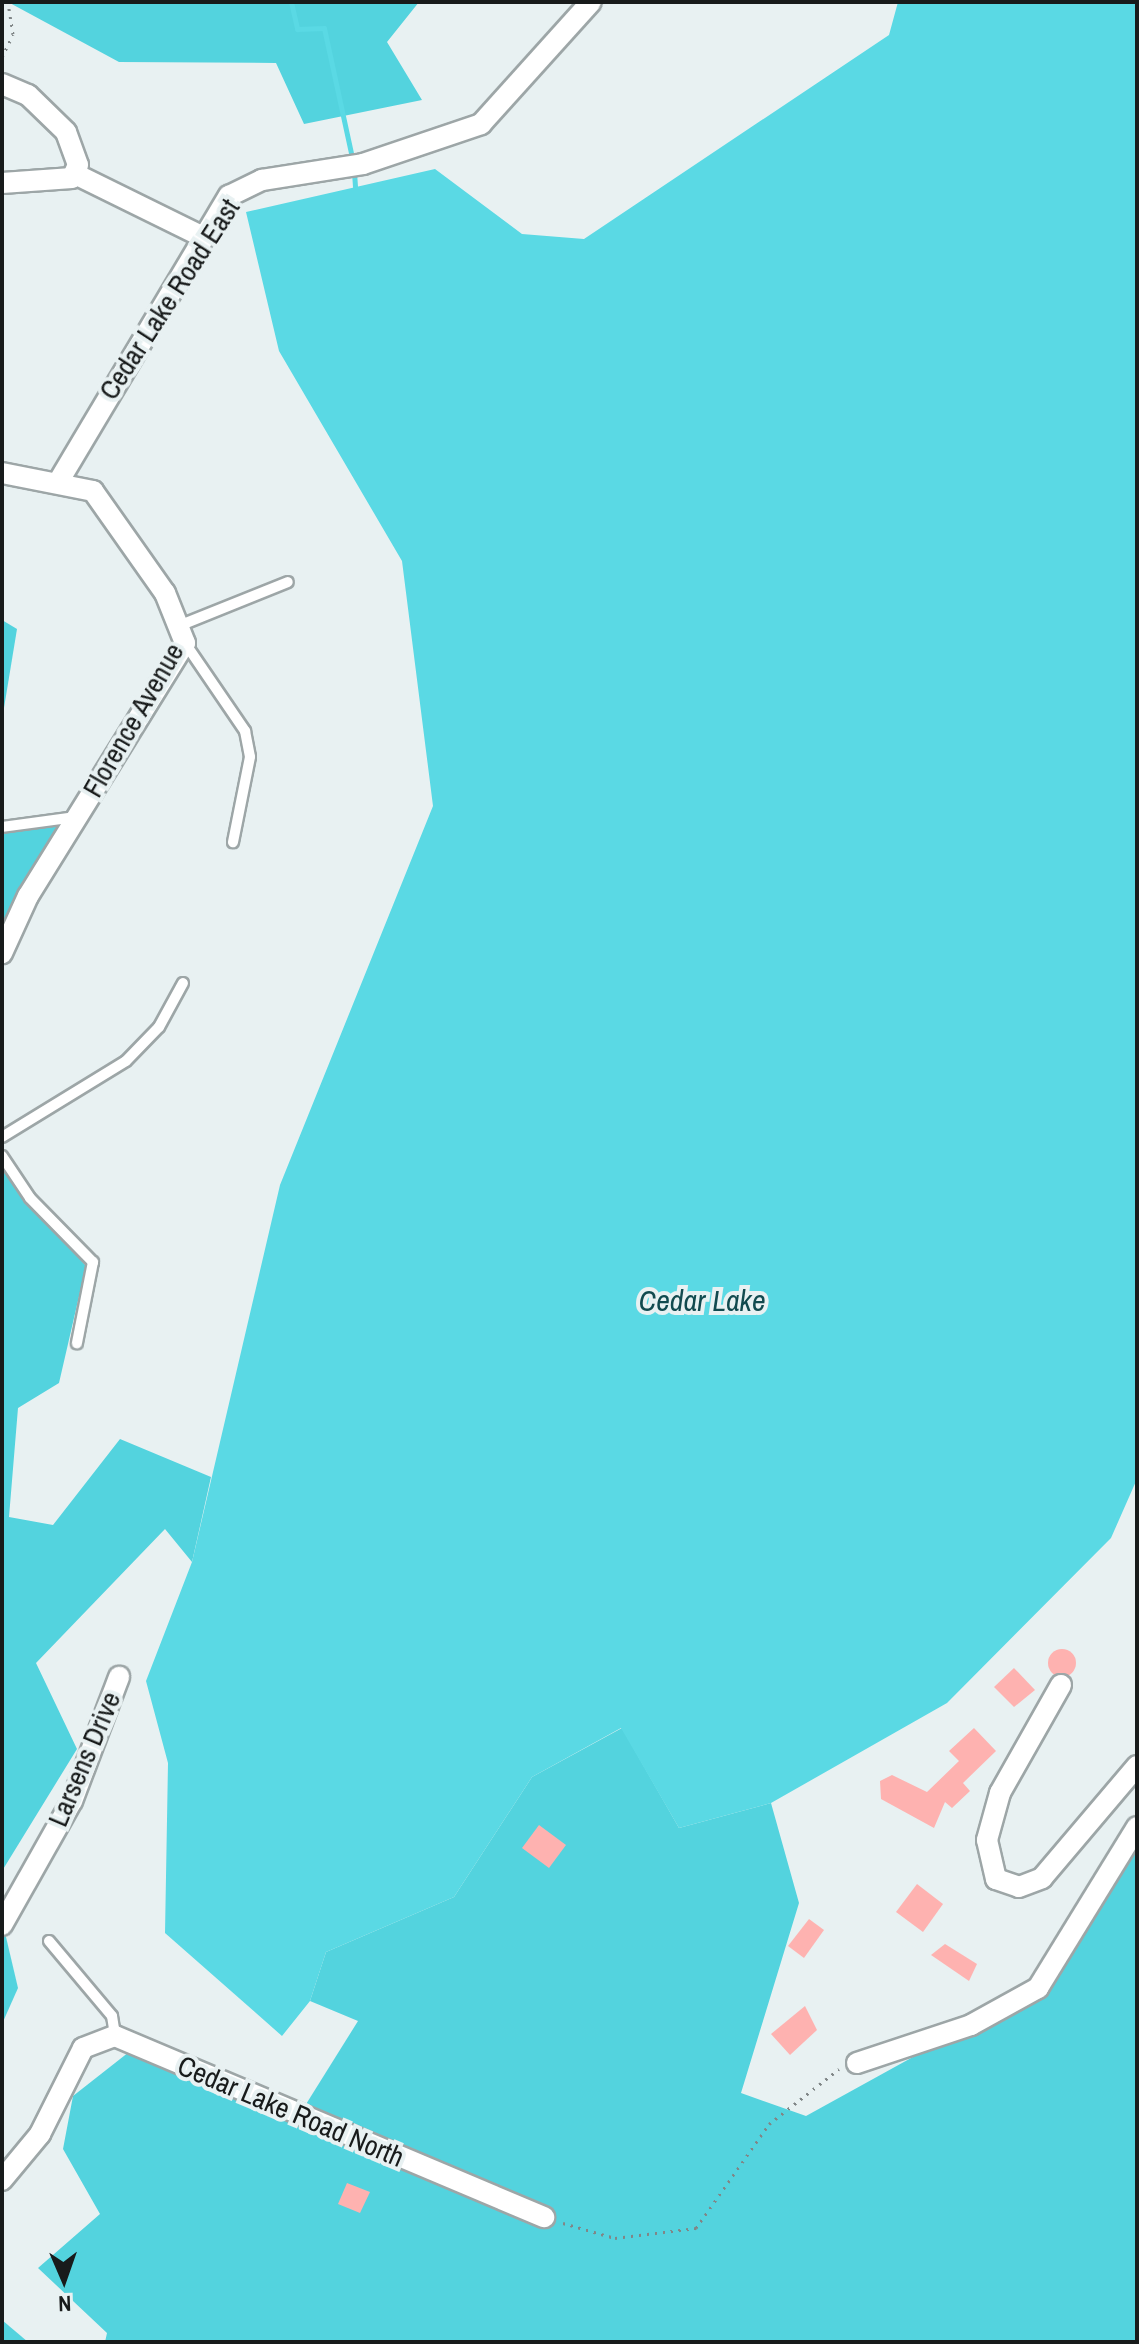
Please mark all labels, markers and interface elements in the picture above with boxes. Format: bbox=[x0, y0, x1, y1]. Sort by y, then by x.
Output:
street label: Cedar Lake Road East bbox=[92, 192, 246, 406]
street label: Florence Avenue bbox=[75, 637, 191, 803]
water label: Cedar Lake bbox=[638, 1282, 766, 1318]
street label: Larsens Drive bbox=[41, 1687, 127, 1831]
street label: Cedar Lake Road North bbox=[173, 2048, 409, 2174]
north arrow bbox=[24, 2240, 104, 2320]
text: N bbox=[58, 2289, 72, 2319]

